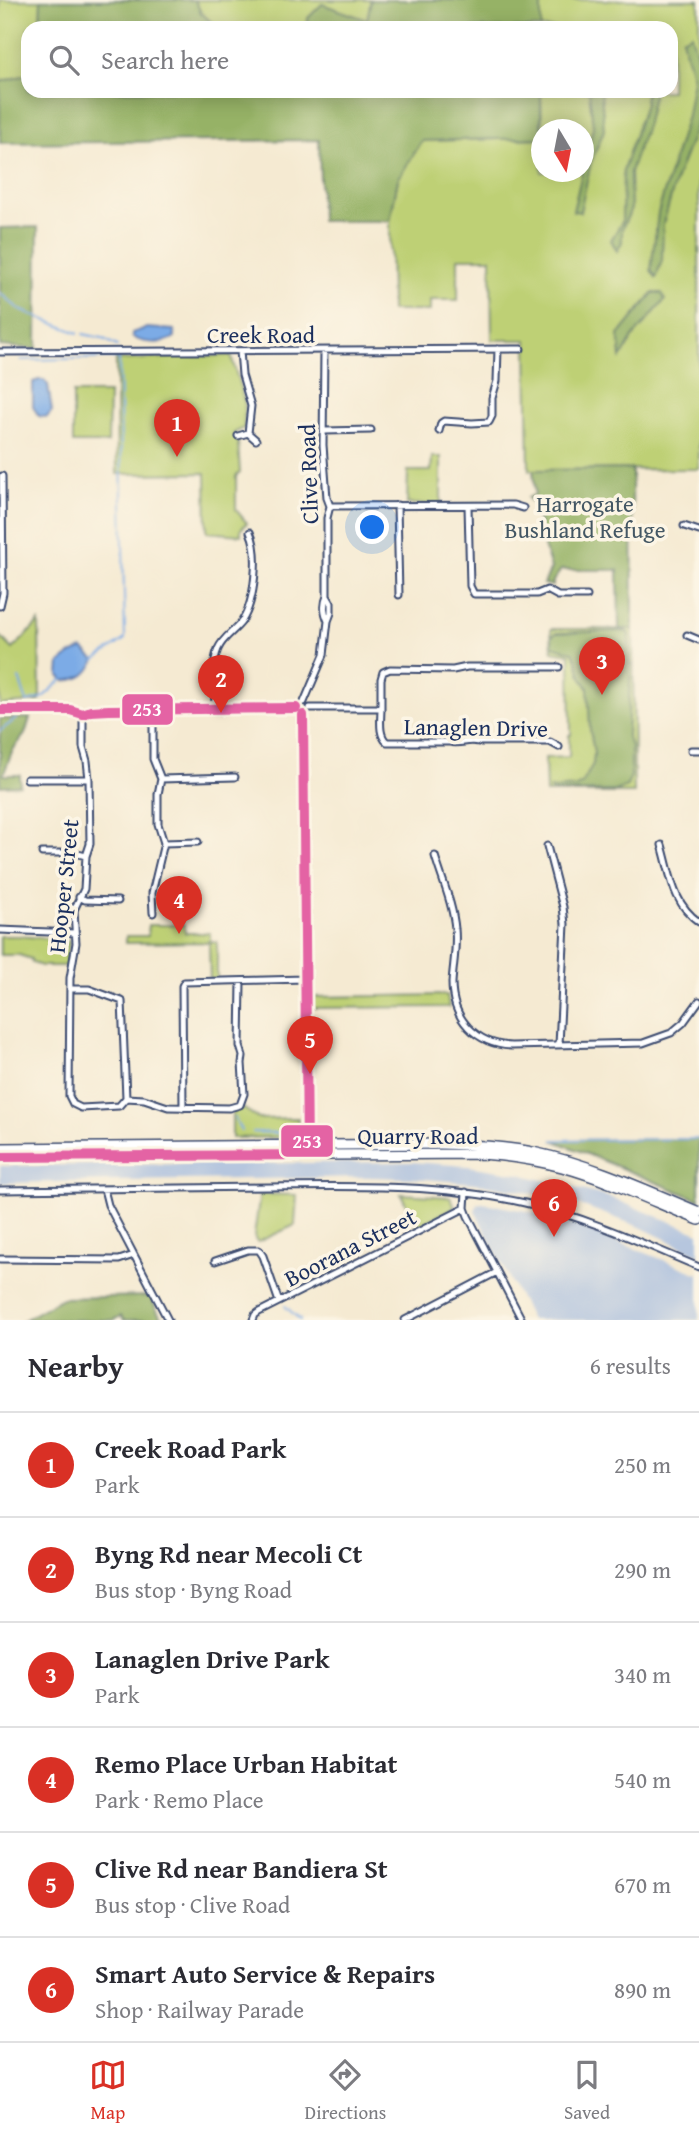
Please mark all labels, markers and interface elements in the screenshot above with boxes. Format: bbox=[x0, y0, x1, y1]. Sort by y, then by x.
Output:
search box bbox=[21, 21, 678, 98]
text: Search here bbox=[101, 40, 229, 79]
icon: search bbox=[45, 41, 83, 79]
north arrow bbox=[531, 119, 594, 182]
street label: Creek Road bbox=[207, 318, 316, 351]
pin: 1 bbox=[154, 399, 200, 457]
street label: Clive Road bbox=[290, 423, 326, 525]
park label: Harrogate Bushland Refuge bbox=[504, 487, 666, 546]
your location bbox=[355, 510, 389, 544]
pin: 3 bbox=[579, 637, 625, 695]
pin: 2 bbox=[198, 655, 244, 713]
line badge: 253 bbox=[121, 693, 174, 726]
text: 253 bbox=[132, 695, 162, 723]
street label: Lanaglen Drive bbox=[404, 709, 548, 745]
street label: Hooper Street bbox=[40, 817, 86, 955]
pin: 4 bbox=[156, 876, 202, 934]
pin: 5 bbox=[287, 1016, 333, 1074]
street label: Quarry Road bbox=[358, 1119, 479, 1152]
line badge: 253 bbox=[280, 1124, 334, 1158]
text: 253 bbox=[292, 1127, 322, 1155]
pin: 6 bbox=[531, 1179, 577, 1237]
street label: Boorana Street bbox=[279, 1200, 421, 1294]
text: Nearby bbox=[28, 1344, 124, 1388]
text: 6 results bbox=[590, 1349, 671, 1382]
text: Creek Road Park bbox=[95, 1429, 286, 1468]
text: 1 bbox=[45, 1448, 57, 1481]
text: 250 m bbox=[614, 1448, 671, 1481]
text: Park bbox=[95, 1468, 139, 1501]
text: Byng Rd near Mecoli Ct bbox=[95, 1534, 362, 1573]
text: 2 bbox=[45, 1553, 57, 1586]
text: 290 m bbox=[614, 1553, 671, 1586]
text: Bus stop · Byng Road bbox=[95, 1573, 292, 1606]
text: Lanaglen Drive Park bbox=[95, 1639, 329, 1678]
text: 3 bbox=[45, 1658, 57, 1691]
text: 340 m bbox=[614, 1658, 671, 1691]
text: Park bbox=[95, 1678, 139, 1711]
text: Remo Place Urban Habitat bbox=[95, 1744, 397, 1783]
text: 4 bbox=[45, 1763, 57, 1796]
text: 540 m bbox=[614, 1763, 671, 1796]
text: Park · Remo Place bbox=[95, 1783, 264, 1816]
text: Clive Rd near Bandiera St bbox=[95, 1849, 388, 1888]
text: 5 bbox=[45, 1868, 57, 1901]
text: 670 m bbox=[614, 1868, 671, 1901]
text: Bus stop · Clive Road bbox=[95, 1888, 290, 1921]
text: Smart Auto Service & Repairs bbox=[95, 1954, 435, 1993]
text: 6 bbox=[45, 1973, 57, 2006]
text: 890 m bbox=[614, 1973, 671, 2006]
text: Shop · Railway Parade bbox=[95, 1993, 304, 2026]
tab: Map bbox=[89, 2056, 127, 2126]
tab: Directions bbox=[305, 2056, 386, 2126]
tab: Saved bbox=[564, 2056, 610, 2126]

